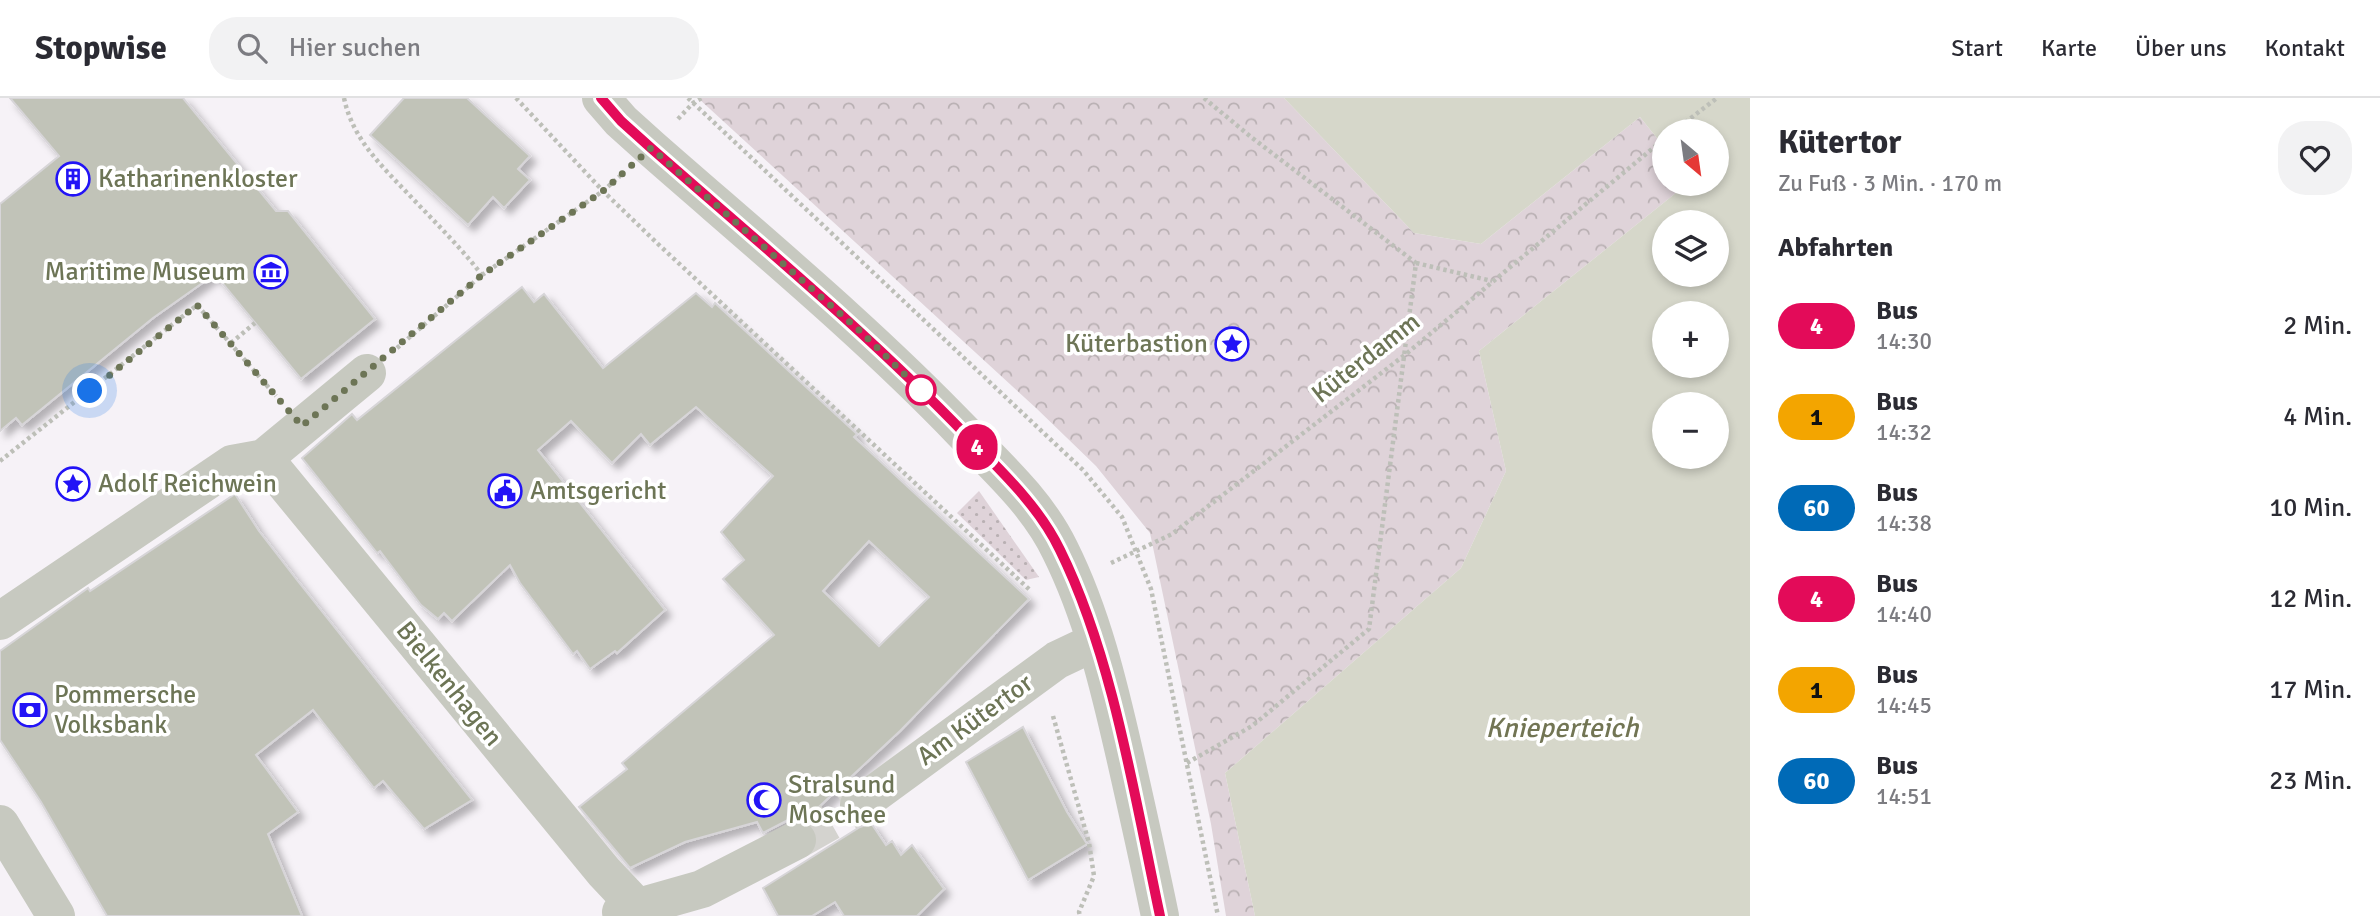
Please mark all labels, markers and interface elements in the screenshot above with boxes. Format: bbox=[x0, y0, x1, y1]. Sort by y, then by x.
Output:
search box bbox=[209, 17, 699, 80]
text: Stopwise bbox=[35, 28, 167, 69]
icon: search bbox=[233, 29, 271, 67]
text: Hier suchen bbox=[289, 32, 421, 64]
text: Start bbox=[1951, 33, 2003, 63]
text: Karte bbox=[2041, 33, 2097, 63]
text: Über uns bbox=[2135, 33, 2227, 63]
text: Kontakt bbox=[2265, 33, 2345, 63]
north arrow bbox=[1652, 119, 1729, 196]
map controls bbox=[1652, 119, 1729, 469]
button: heart bbox=[2278, 121, 2352, 195]
text: Kütertor bbox=[1778, 122, 1901, 163]
building icon: Katharinenkloster bbox=[54, 160, 92, 198]
place label: Katharinenkloster bbox=[98, 163, 298, 195]
text: Zu Fuß · 3 Min. · 170 m bbox=[1778, 169, 2002, 198]
button: layers bbox=[1652, 210, 1729, 287]
text: Abfahrten bbox=[1778, 232, 1893, 264]
museum icon: Maritime Museum bbox=[252, 253, 290, 291]
place label: Maritime Museum bbox=[45, 256, 246, 288]
text: Bus bbox=[1876, 295, 1918, 327]
button: + bbox=[1652, 301, 1729, 378]
street label: Küterdamm bbox=[1305, 306, 1427, 410]
text: 2 Min. bbox=[2283, 310, 2352, 342]
text: 4 bbox=[1810, 311, 1823, 341]
place icon: Küterbastion bbox=[1213, 325, 1251, 363]
text: 14:30 bbox=[1876, 327, 1932, 356]
place label: Küterbastion bbox=[1065, 328, 1208, 360]
your location bbox=[72, 373, 107, 408]
unlabelled marker bbox=[906, 375, 936, 405]
text: Bus bbox=[1876, 386, 1918, 418]
button: − bbox=[1652, 392, 1729, 469]
text: 4 Min. bbox=[2283, 401, 2352, 433]
text: 1 bbox=[1810, 402, 1823, 432]
text: 14:32 bbox=[1876, 418, 1932, 447]
line badge: 4 bbox=[954, 424, 1000, 470]
text: 4 bbox=[971, 432, 983, 462]
place icon: Adolf Reichwein bbox=[54, 465, 92, 503]
place label: Adolf Reichwein bbox=[98, 468, 277, 500]
public building icon: Amtsgericht bbox=[486, 472, 524, 510]
place label: Amtsgericht bbox=[530, 475, 666, 507]
text: Bus bbox=[1876, 477, 1918, 509]
text: 10 Min. bbox=[2269, 492, 2352, 524]
text: 60 bbox=[1804, 493, 1829, 523]
text: 14:38 bbox=[1876, 509, 1932, 538]
text: Bus bbox=[1876, 568, 1918, 600]
text: 12 Min. bbox=[2269, 583, 2352, 615]
text: 4 bbox=[1810, 584, 1823, 614]
text: 14:40 bbox=[1876, 600, 1932, 629]
street label: Bielkenhagen bbox=[389, 615, 509, 753]
text: Bus bbox=[1876, 659, 1918, 691]
street label: Am Kütertor bbox=[911, 667, 1040, 773]
text: 17 Min. bbox=[2269, 674, 2352, 706]
text: 1 bbox=[1810, 675, 1823, 705]
place label: Pommersche Volksbank bbox=[54, 679, 196, 741]
bank icon: Pommersche Volksbank bbox=[11, 691, 49, 729]
text: 14:45 bbox=[1876, 691, 1932, 720]
water label: Knieperteich bbox=[1486, 711, 1639, 745]
text: Bus bbox=[1876, 750, 1918, 782]
text: 23 Min. bbox=[2269, 765, 2352, 797]
text: 60 bbox=[1804, 766, 1829, 796]
place label: Stralsund Moschee bbox=[788, 769, 895, 831]
mosque icon: Stralsund Moschee bbox=[745, 781, 783, 819]
text: 14:51 bbox=[1876, 782, 1932, 811]

